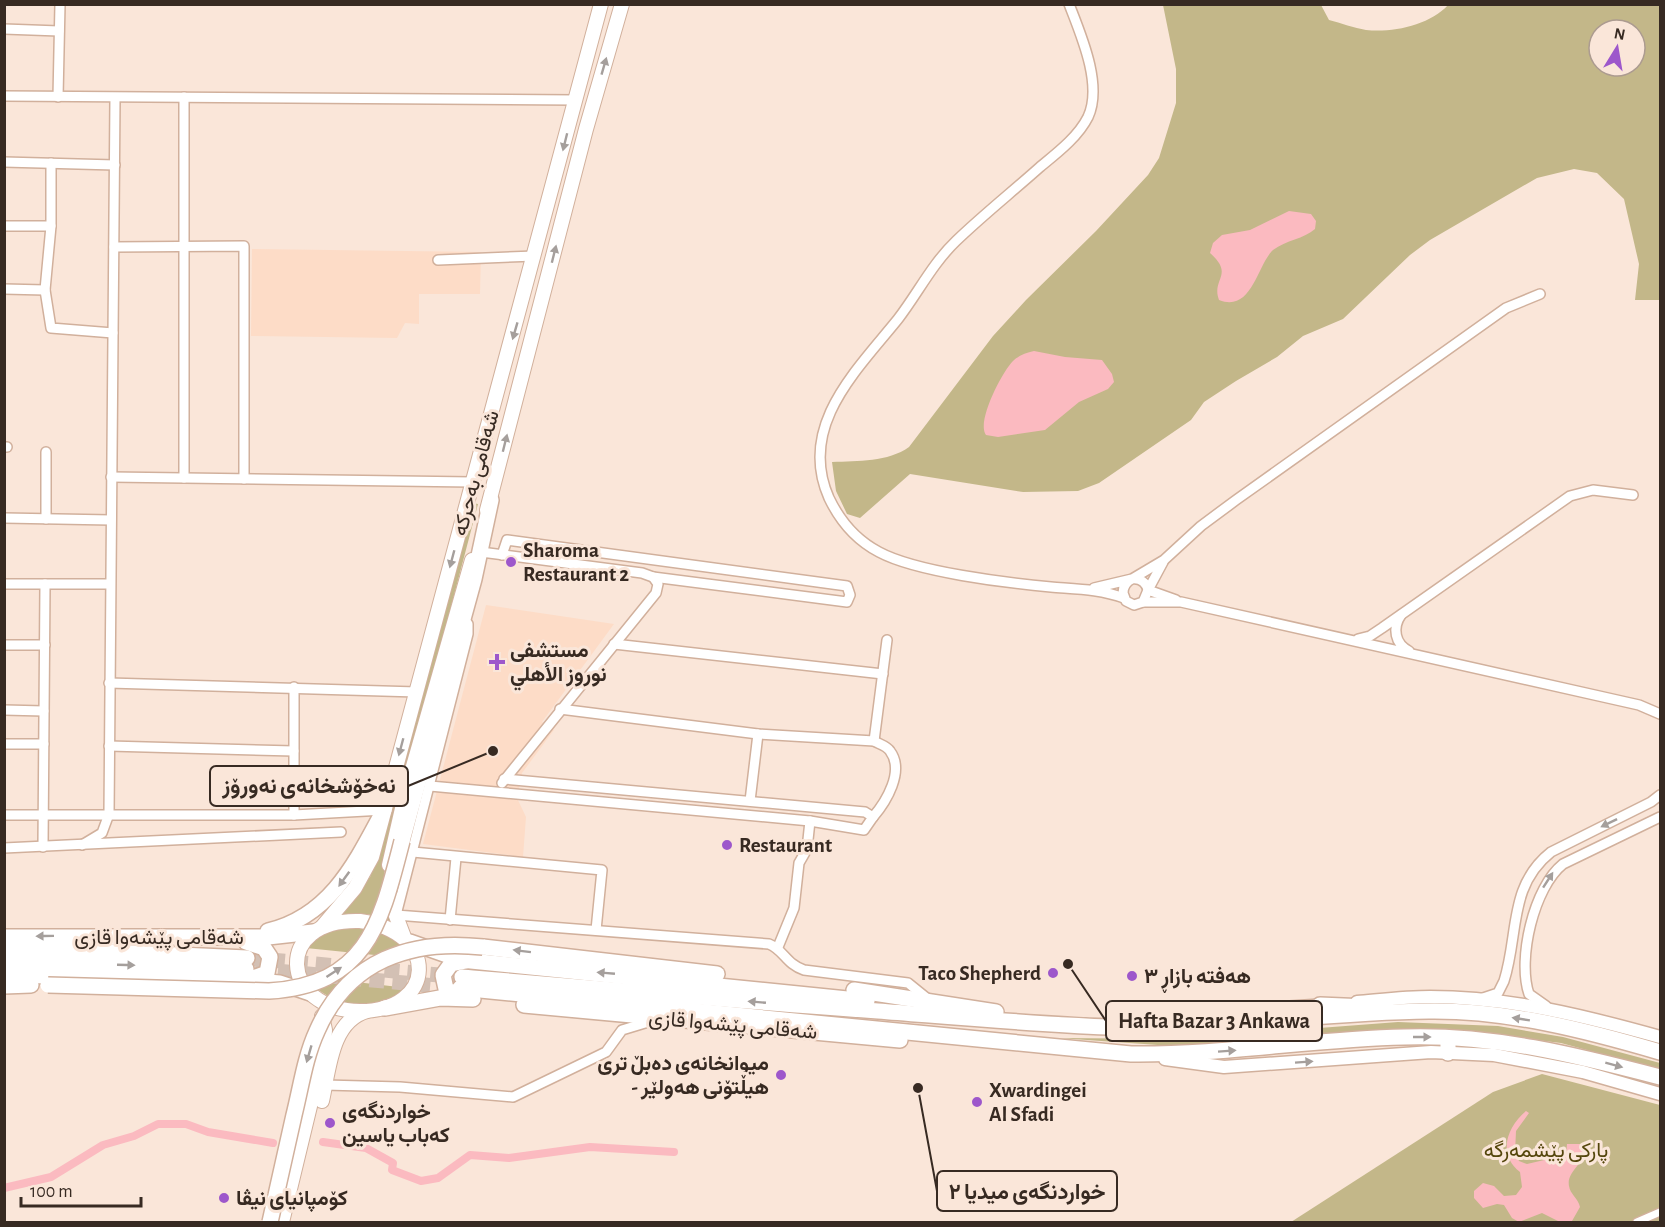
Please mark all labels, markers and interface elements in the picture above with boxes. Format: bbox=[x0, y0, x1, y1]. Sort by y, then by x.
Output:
north arrow bbox=[1587, 18, 1647, 78]
text: N bbox=[1613, 25, 1627, 43]
one-way arrow bbox=[600, 57, 609, 75]
one-way arrow bbox=[559, 133, 569, 151]
one-way arrow bbox=[549, 245, 559, 263]
one-way arrow bbox=[510, 322, 519, 340]
street label: شەقامی بەحرکە bbox=[449, 408, 505, 538]
one-way arrow bbox=[501, 434, 511, 452]
place label: Sharoma Restaurant 2 bbox=[523, 540, 629, 585]
one-way arrow bbox=[447, 550, 456, 568]
marker: Sharoma Restaurant 2 bbox=[504, 555, 518, 569]
place label: مستشفى نوروز الأهلي bbox=[510, 640, 607, 691]
marker: مستشفى نوروز الأهلي bbox=[488, 653, 506, 671]
one-way arrow bbox=[396, 738, 406, 757]
callout: نەخۆشخانەی نەورۆز bbox=[210, 766, 408, 806]
text: نەخۆشخانەی نەورۆز bbox=[221, 775, 396, 799]
one-way arrow bbox=[1601, 818, 1618, 827]
place label: Restaurant bbox=[739, 835, 832, 856]
marker: Restaurant bbox=[720, 838, 734, 852]
one-way arrow bbox=[339, 872, 351, 887]
one-way arrow bbox=[1542, 872, 1553, 888]
street label: شەقامی پێشەوا قازی bbox=[74, 927, 244, 951]
one-way arrow bbox=[36, 932, 55, 941]
one-way arrow bbox=[512, 946, 531, 956]
one-way arrow bbox=[116, 960, 135, 969]
place label: Taco Shepherd bbox=[918, 963, 1041, 984]
marker: Taco Shepherd bbox=[1046, 966, 1060, 980]
place label: هەفتە بازاڕ ٣ bbox=[1144, 966, 1251, 993]
one-way arrow bbox=[326, 967, 342, 978]
one-way arrow bbox=[597, 968, 616, 978]
marker: هەفتە بازاڕ ٣ bbox=[1125, 969, 1139, 983]
one-way arrow bbox=[747, 997, 766, 1007]
callout: Hafta Bazar 3 Ankawa bbox=[1106, 1001, 1322, 1041]
street label: شەقامی پێشەوا قازی bbox=[647, 1007, 818, 1046]
text: Hafta Bazar 3 Ankawa bbox=[1118, 1010, 1310, 1032]
one-way arrow bbox=[1512, 1014, 1531, 1023]
one-way arrow bbox=[1412, 1032, 1431, 1042]
one-way arrow bbox=[304, 1045, 313, 1063]
one-way arrow bbox=[1218, 1046, 1237, 1056]
place label: میوانخانەی دەبڵ تری - هیڵتۆنی هەولێر bbox=[597, 1053, 769, 1100]
one-way arrow bbox=[1294, 1057, 1313, 1066]
one-way arrow bbox=[1605, 1061, 1623, 1070]
marker: میوانخانەی دەبڵ تری - هیڵتۆنی هەولێر bbox=[774, 1068, 788, 1082]
place label: Xwardingei Al Sfadi bbox=[989, 1080, 1087, 1125]
marker: Xwardingei Al Sfadi bbox=[970, 1095, 984, 1109]
place label: خواردنگەی کەباب یاسین bbox=[342, 1100, 450, 1147]
marker: خواردنگەی کەباب یاسین bbox=[323, 1116, 337, 1130]
park label: پارکی پێشمەرگە bbox=[1484, 1140, 1608, 1164]
scale bar bbox=[21, 1170, 141, 1208]
callout: خواردنگەی میدیا ٢ bbox=[937, 1171, 1117, 1211]
text: خواردنگەی میدیا ٢ bbox=[949, 1181, 1105, 1205]
text: 100 m bbox=[30, 1183, 73, 1201]
place label: کۆمپانیای نیڤا bbox=[236, 1188, 348, 1212]
marker: کۆمپانیای نیڤا bbox=[217, 1191, 231, 1205]

